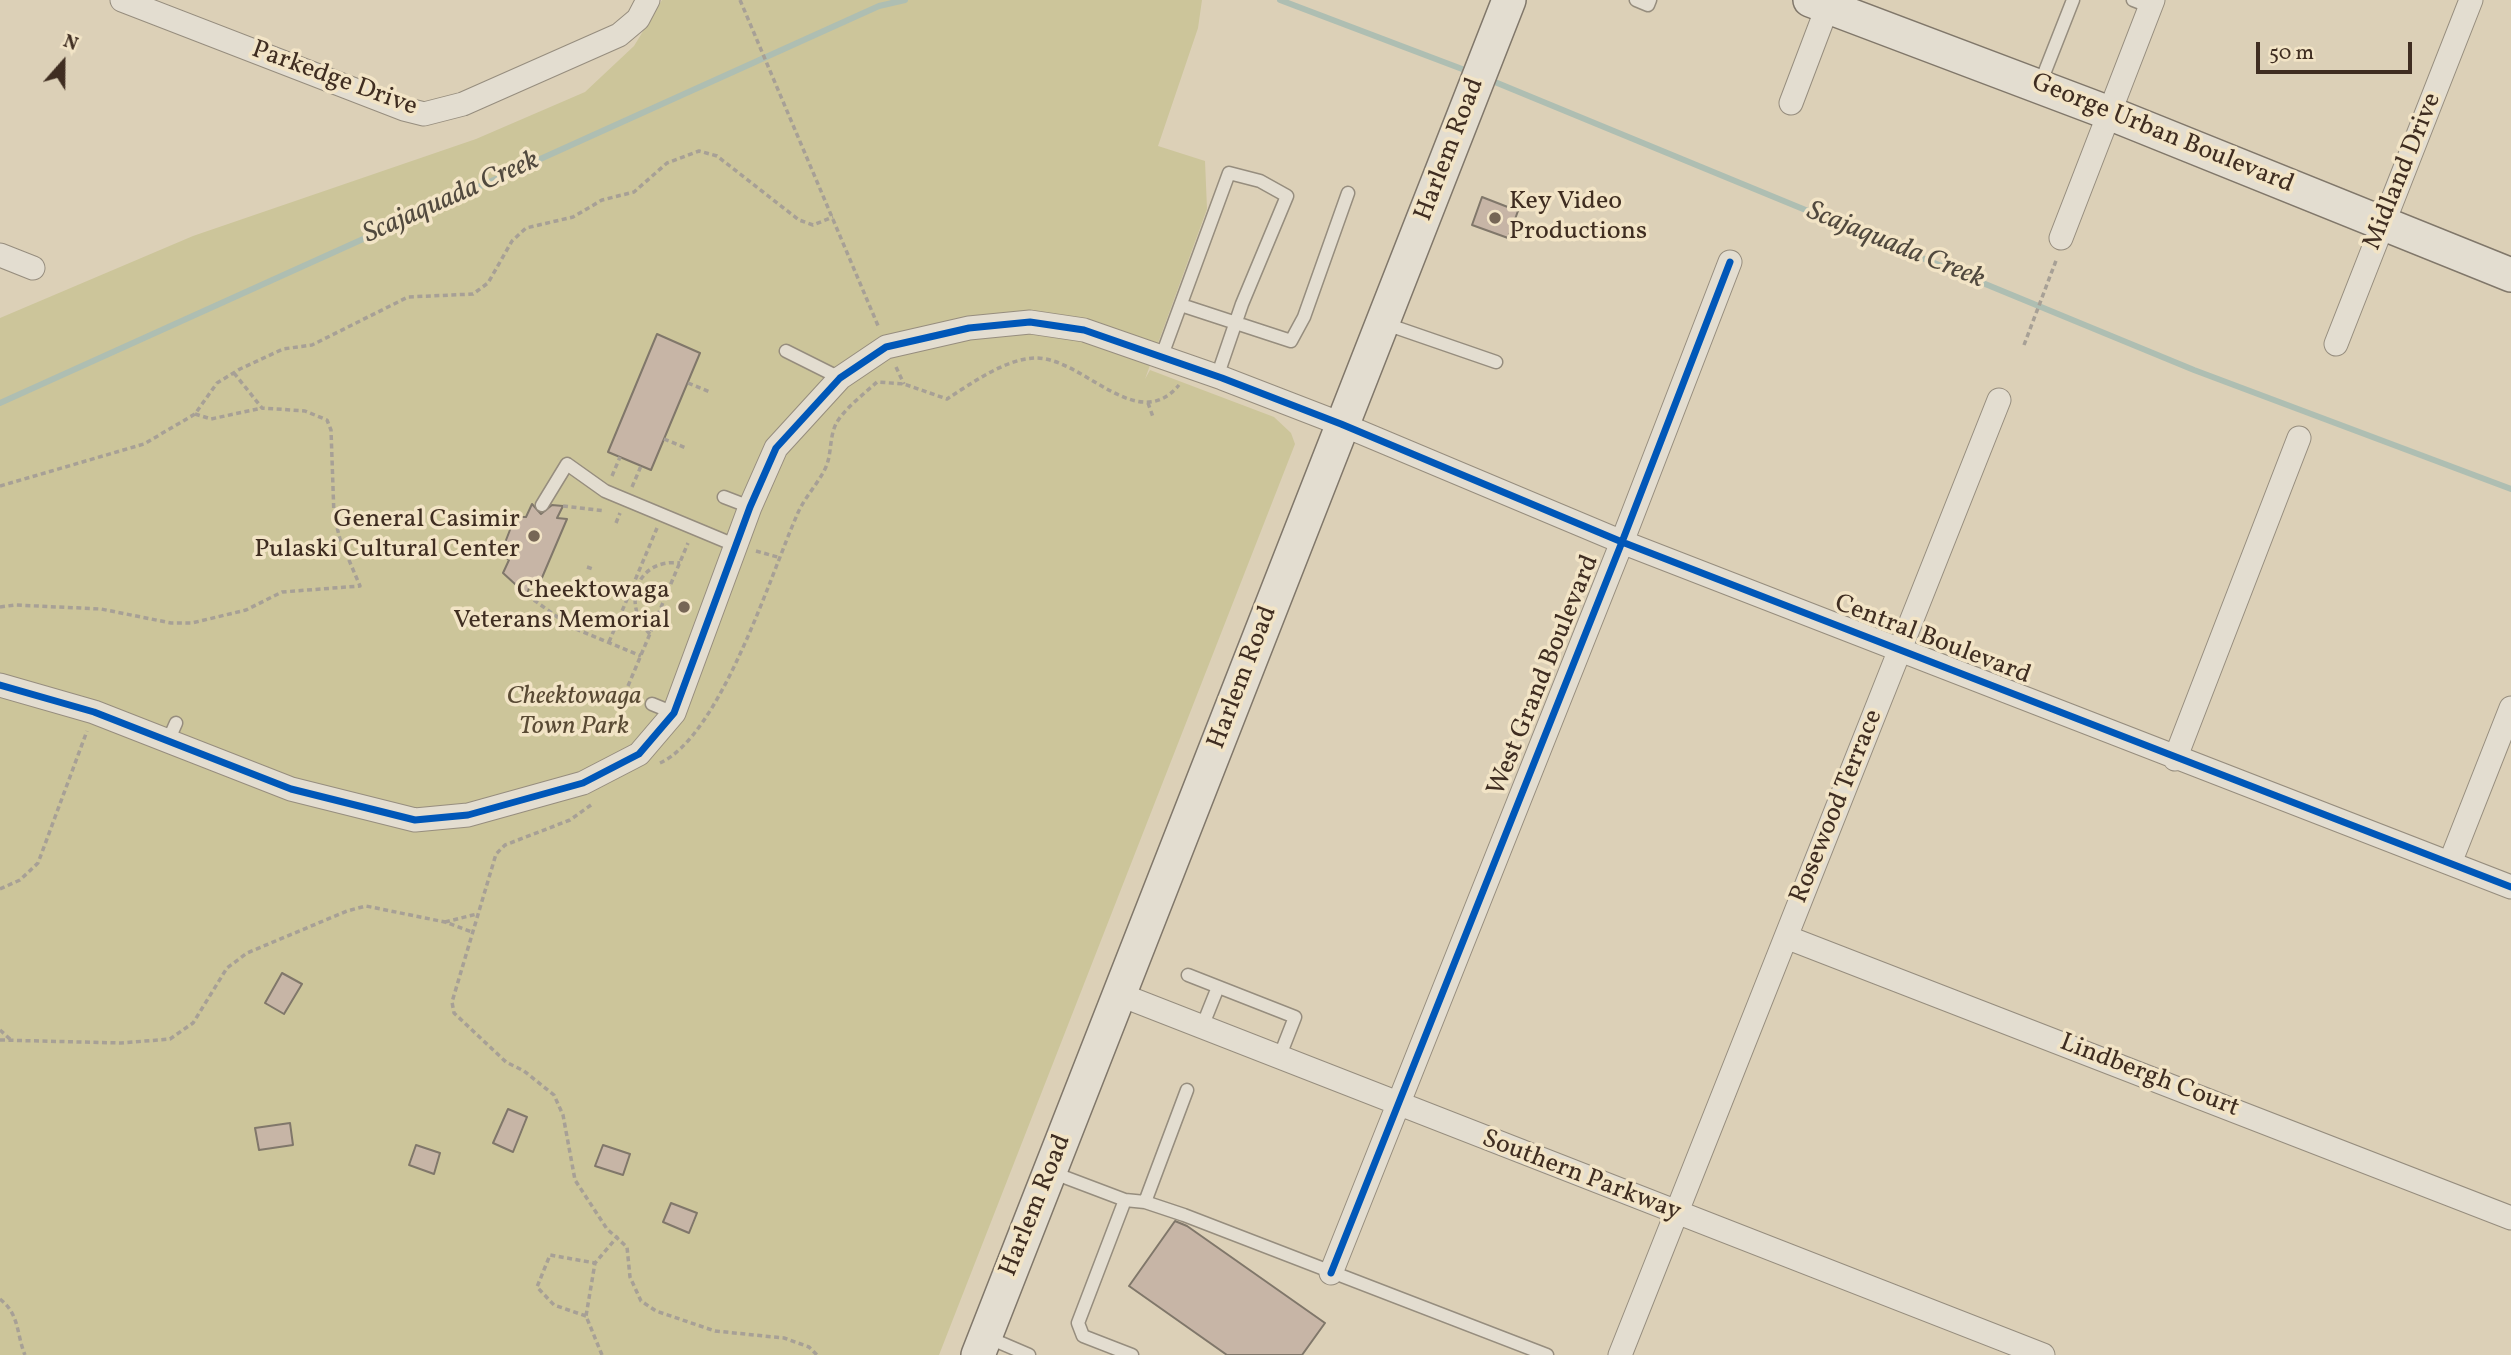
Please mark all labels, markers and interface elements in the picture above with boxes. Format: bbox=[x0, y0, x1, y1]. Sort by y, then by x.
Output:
north arrow bbox=[28, 28, 98, 98]
scale bar bbox=[2259, 28, 2415, 72]
text: N bbox=[59, 29, 82, 58]
street label: Parkedge Drive bbox=[247, 36, 421, 124]
text: 50 m bbox=[2269, 39, 2314, 68]
street label: George Urban Boulevard bbox=[2026, 68, 2298, 202]
street label: Harlem Road bbox=[1409, 74, 1493, 226]
street label: Midland Drive bbox=[2358, 89, 2450, 255]
water label: Scajaquada Creek bbox=[359, 145, 545, 253]
place label: Key Video Productions bbox=[1509, 187, 1647, 248]
water label: Scajaquada Creek bbox=[1801, 196, 1989, 298]
marker: Key Video Productions bbox=[1487, 210, 1503, 226]
place label: General Casimir Pulaski Cultural Center bbox=[254, 505, 520, 566]
marker: General Casimir Pulaski Cultural Center bbox=[526, 528, 542, 544]
street label: West Grand Boulevard bbox=[1482, 551, 1608, 801]
place label: Cheektowaga Veterans Memorial bbox=[453, 576, 670, 638]
street label: Central Boulevard bbox=[1830, 589, 2034, 693]
marker: Cheektowaga Veterans Memorial bbox=[676, 599, 692, 615]
street label: Harlem Road bbox=[1202, 602, 1286, 754]
park label: Cheektowaga Town Park bbox=[507, 682, 641, 744]
street label: Rosewood Terrace bbox=[1785, 706, 1891, 908]
street label: Lindbergh Court bbox=[2055, 1028, 2243, 1126]
street label: Southern Parkway bbox=[1477, 1125, 1685, 1229]
street label: Harlem Road bbox=[994, 1130, 1080, 1282]

